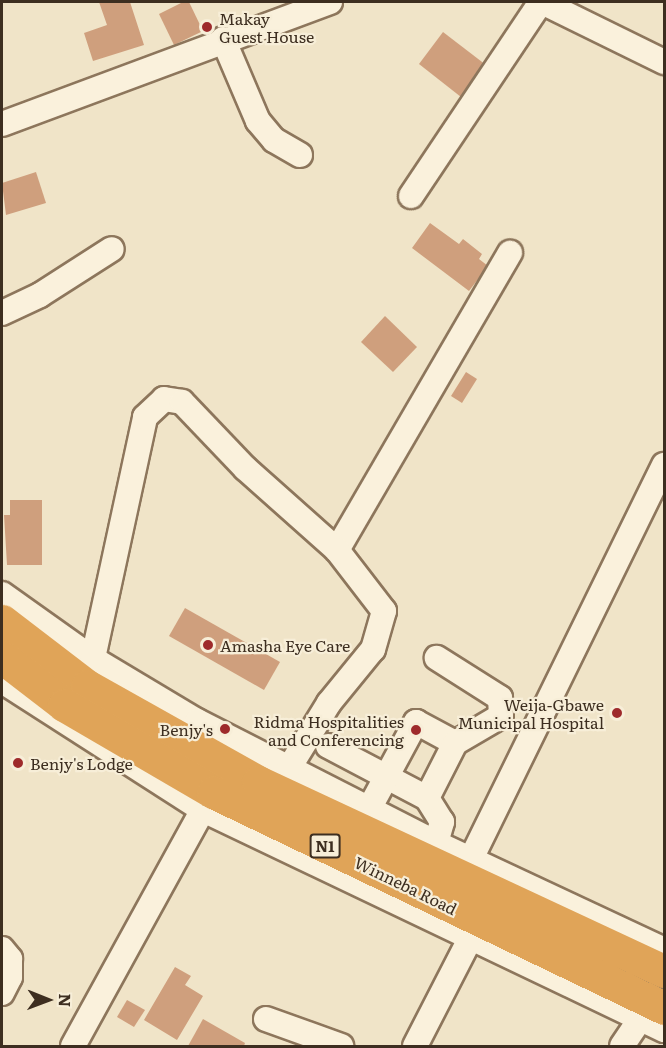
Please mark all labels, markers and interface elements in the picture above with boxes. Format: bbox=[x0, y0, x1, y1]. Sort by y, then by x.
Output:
place label: Makay Guest House bbox=[219, 8, 314, 46]
marker: Makay Guest House bbox=[200, 20, 214, 34]
place label: Amasha Eye Care bbox=[220, 635, 350, 655]
marker: Amasha Eye Care bbox=[201, 638, 215, 652]
place label: Weija-Gbawe Municipal Hospital bbox=[458, 694, 604, 732]
marker: Weija-Gbawe Municipal Hospital bbox=[608, 704, 626, 722]
place label: Ridma Hospitalities and Conferencing bbox=[253, 711, 404, 749]
place label: Benjy's bbox=[160, 719, 213, 739]
marker: Benjy's bbox=[218, 722, 232, 736]
marker: Ridma Hospitalities and Conferencing bbox=[409, 723, 423, 737]
place label: Benjy's Lodge bbox=[30, 753, 133, 773]
marker: Benjy's Lodge bbox=[11, 756, 25, 770]
road number: N1 bbox=[308, 834, 342, 858]
street label: Winneba Road bbox=[352, 852, 460, 918]
north arrow bbox=[18, 970, 78, 1030]
text: N bbox=[54, 993, 78, 1007]

